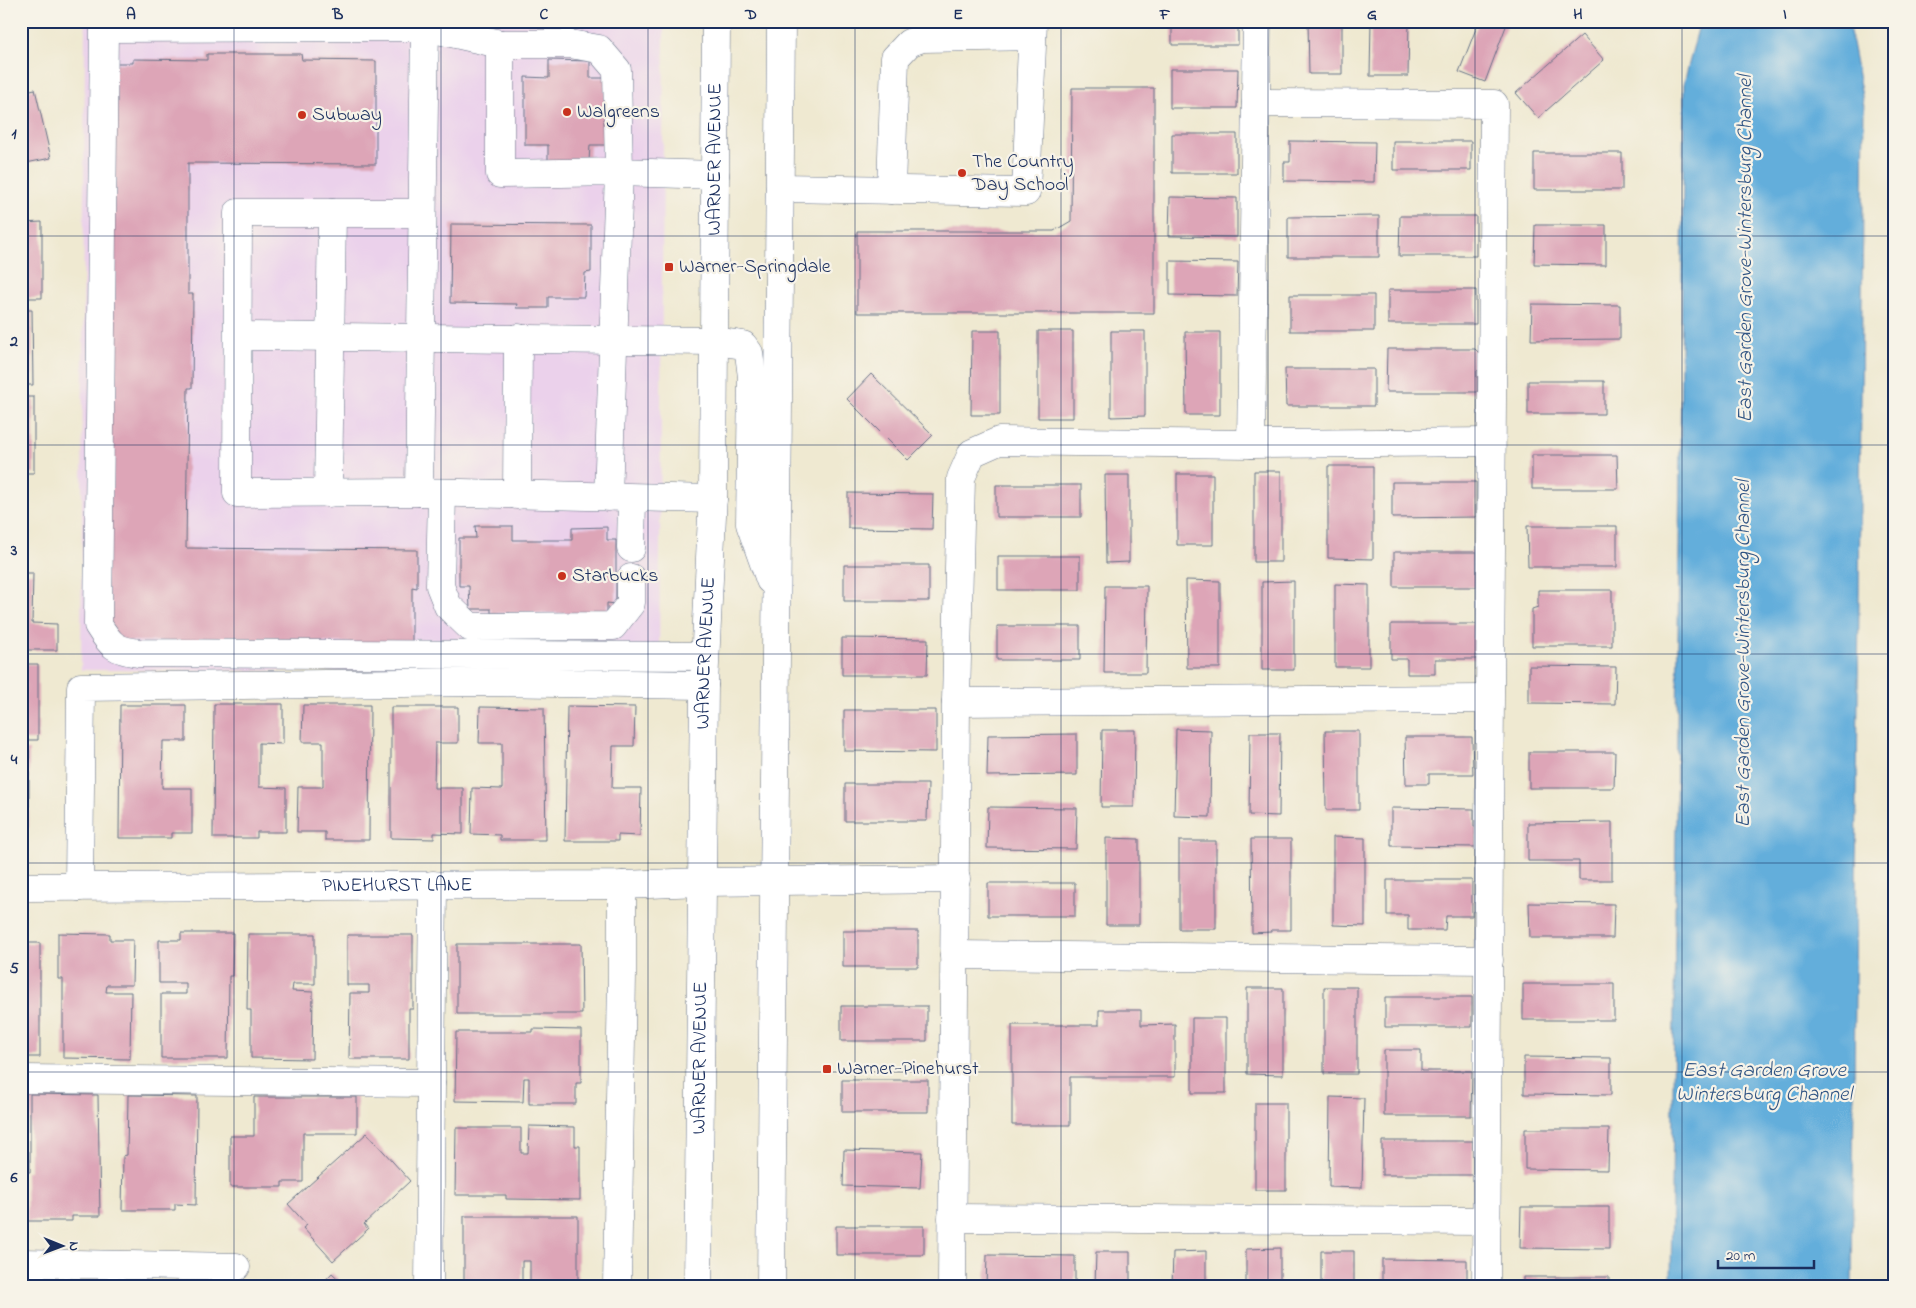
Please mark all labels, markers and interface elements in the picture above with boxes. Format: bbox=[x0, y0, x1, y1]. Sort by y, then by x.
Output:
text: A bbox=[126, 3, 136, 27]
text: B bbox=[332, 3, 344, 27]
text: C bbox=[540, 3, 549, 27]
text: D bbox=[744, 3, 757, 27]
text: E bbox=[953, 3, 963, 27]
text: F bbox=[1159, 3, 1171, 27]
text: G bbox=[1367, 3, 1377, 27]
text: H bbox=[1573, 3, 1583, 27]
text: I bbox=[1783, 3, 1787, 27]
water label: East Garden Grove-Wintersburg Channel bbox=[1731, 73, 1762, 423]
street label: WARNER AVENUE bbox=[700, 83, 730, 236]
place label: Walgreens bbox=[577, 98, 660, 128]
place label: Subway bbox=[312, 101, 382, 130]
marker: Walgreens bbox=[561, 106, 573, 118]
marker: Subway bbox=[296, 109, 308, 121]
text: 1 bbox=[11, 122, 17, 146]
place label: The Country Day School bbox=[971, 148, 1074, 200]
marker: The Country Day School bbox=[956, 167, 968, 179]
place label: Warner-Springdale bbox=[679, 253, 831, 283]
marker: Warner-Springdale bbox=[663, 261, 675, 273]
text: 2 bbox=[9, 330, 18, 354]
water label: East Garden Grove-Wintersburg Channel bbox=[1729, 478, 1760, 828]
text: 3 bbox=[10, 539, 18, 563]
place label: Starbucks bbox=[572, 562, 658, 591]
marker: Starbucks bbox=[556, 570, 568, 582]
street label: WARNER AVENUE bbox=[689, 576, 724, 730]
text: 4 bbox=[10, 748, 18, 772]
street label: PINEHURST LANE bbox=[322, 871, 472, 900]
text: 5 bbox=[9, 957, 19, 981]
street label: WARNER AVENUE bbox=[685, 982, 716, 1135]
place label: Warner-Pinehurst bbox=[837, 1055, 979, 1084]
water label: East Garden Grove Wintersburg Channel bbox=[1676, 1056, 1854, 1111]
marker: Warner-Pinehurst bbox=[821, 1063, 833, 1075]
text: 6 bbox=[9, 1166, 18, 1190]
north arrow bbox=[38, 1220, 88, 1270]
scale bar bbox=[1718, 1238, 1815, 1270]
text: N bbox=[63, 1241, 84, 1251]
text: 20 m bbox=[1726, 1245, 1756, 1267]

